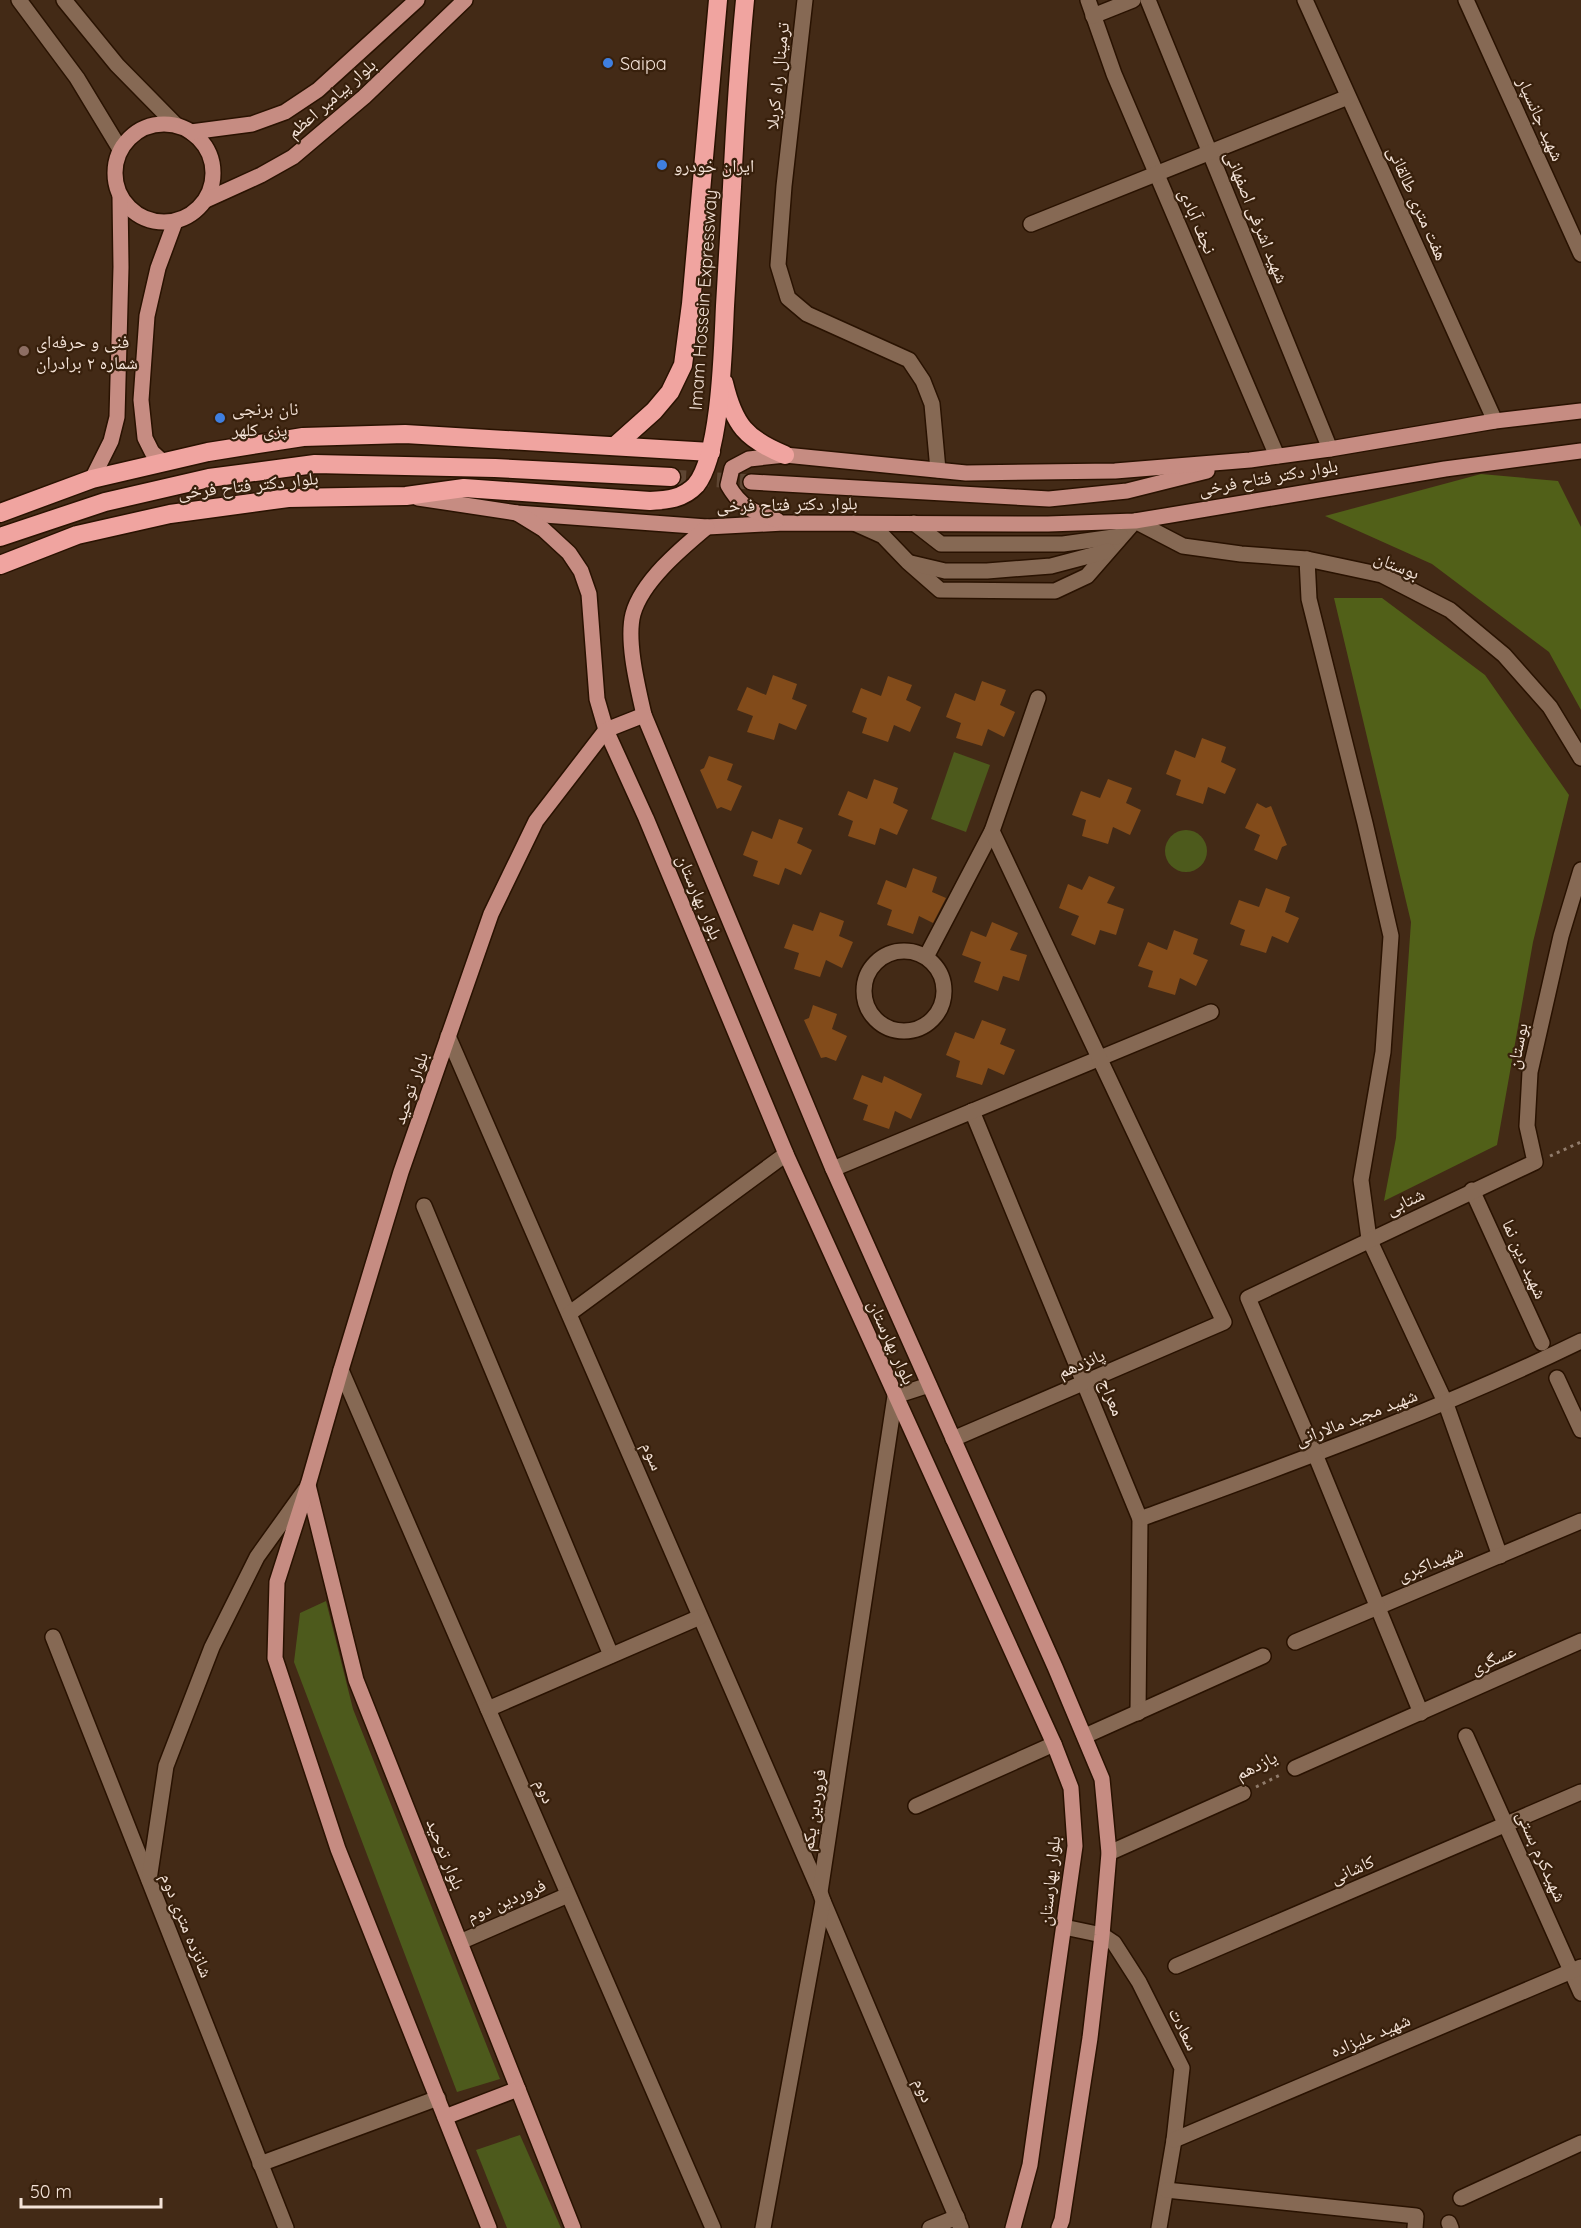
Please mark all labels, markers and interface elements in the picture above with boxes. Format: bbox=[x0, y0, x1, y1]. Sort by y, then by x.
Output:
street label: ترمینال راه کربلا bbox=[760, 21, 794, 131]
place label: Saipa bbox=[620, 52, 667, 75]
street label: بلوار پیامبر اعظم bbox=[282, 53, 381, 144]
marker: Saipa bbox=[601, 56, 615, 70]
street label: شهید جانسپار bbox=[1512, 73, 1570, 165]
street label: هفت متری طالقانی bbox=[1383, 142, 1453, 264]
street label: شهید اشرفی اصفهانی bbox=[1220, 147, 1294, 287]
place label: ایران خودرو bbox=[674, 154, 754, 177]
marker: ایران خودرو bbox=[655, 158, 669, 172]
street label: نجف آبادی bbox=[1174, 185, 1222, 257]
street label: Imam Hossein Expressway bbox=[684, 189, 722, 411]
place label: فنی و حرفه‌ای شماره ۲ برادران bbox=[36, 330, 138, 374]
marker: فنی و حرفه‌ای شماره ۲ برادران bbox=[17, 344, 31, 358]
place label: نان برنجی پزی کلهر bbox=[231, 397, 299, 441]
marker: نان برنجی پزی کلهر bbox=[213, 411, 227, 425]
street label: بلوار دکتر فتاح فرخی bbox=[1197, 453, 1340, 502]
street label: بلوار دکتر فتاح فرخی bbox=[177, 466, 320, 505]
street label: بلوار دکتر فتاح فرخی bbox=[716, 491, 858, 518]
street label: بوستان bbox=[1371, 546, 1423, 584]
street label: بلوار بهارستان bbox=[672, 851, 728, 943]
street label: بوستان bbox=[1501, 1021, 1533, 1071]
street label: بلوار توحید bbox=[387, 1049, 433, 1127]
street label: شتابی bbox=[1382, 1182, 1428, 1220]
street label: شهید دین نما bbox=[1497, 1216, 1553, 1302]
street label: بلوار بهارستان bbox=[863, 1296, 921, 1388]
street label: پانزدهم bbox=[1054, 1343, 1108, 1384]
street label: معراج bbox=[1093, 1375, 1130, 1420]
street label: شهید مجید مالارانی bbox=[1291, 1383, 1421, 1451]
street label: سوم bbox=[636, 1438, 669, 1474]
street label: شهیداکبری bbox=[1394, 1539, 1466, 1587]
street label: عسگری bbox=[1467, 1639, 1519, 1679]
street label: یازدهم bbox=[1231, 1745, 1281, 1786]
street label: فروردین یکم bbox=[795, 1767, 832, 1853]
street label: دوم bbox=[529, 1775, 560, 1807]
street label: شهیدکرم بستی bbox=[1511, 1807, 1572, 1906]
street label: بلوار توحید bbox=[421, 1815, 471, 1893]
street label: بلوار بهارستان bbox=[1033, 1835, 1065, 1927]
street label: کاشانی bbox=[1326, 1849, 1378, 1889]
street label: شانزده متری دوم bbox=[155, 1869, 218, 1981]
street label: فروردین دوم bbox=[463, 1873, 550, 1928]
street label: سعادت bbox=[1163, 2004, 1205, 2054]
street label: شهید علیزاده bbox=[1326, 2008, 1414, 2062]
street label: دوم bbox=[908, 2074, 939, 2106]
scale bar bbox=[21, 2171, 160, 2209]
text: 50 m bbox=[30, 2180, 72, 2203]

